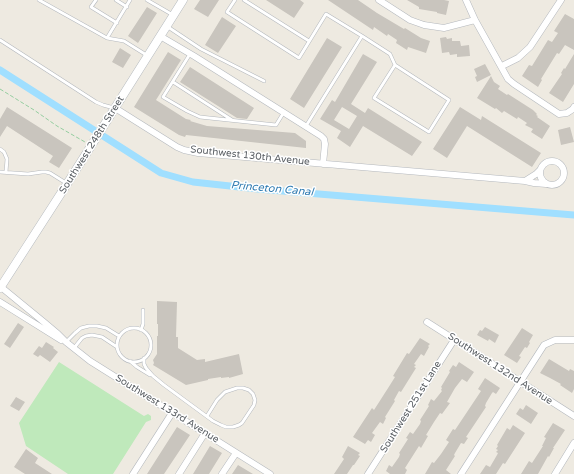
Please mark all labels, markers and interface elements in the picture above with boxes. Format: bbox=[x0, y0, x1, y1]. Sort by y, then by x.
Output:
street label: Southwest 248th Street bbox=[57, 94, 127, 196]
street label: Southwest 130th Avenue bbox=[190, 144, 310, 168]
water label: Princeton Canal bbox=[230, 179, 314, 199]
street label: Southwest 132nd Avenue bbox=[445, 331, 555, 407]
street label: Southwest 251st Lane bbox=[378, 359, 444, 455]
street label: Southwest 133rd Avenue bbox=[113, 372, 221, 446]

